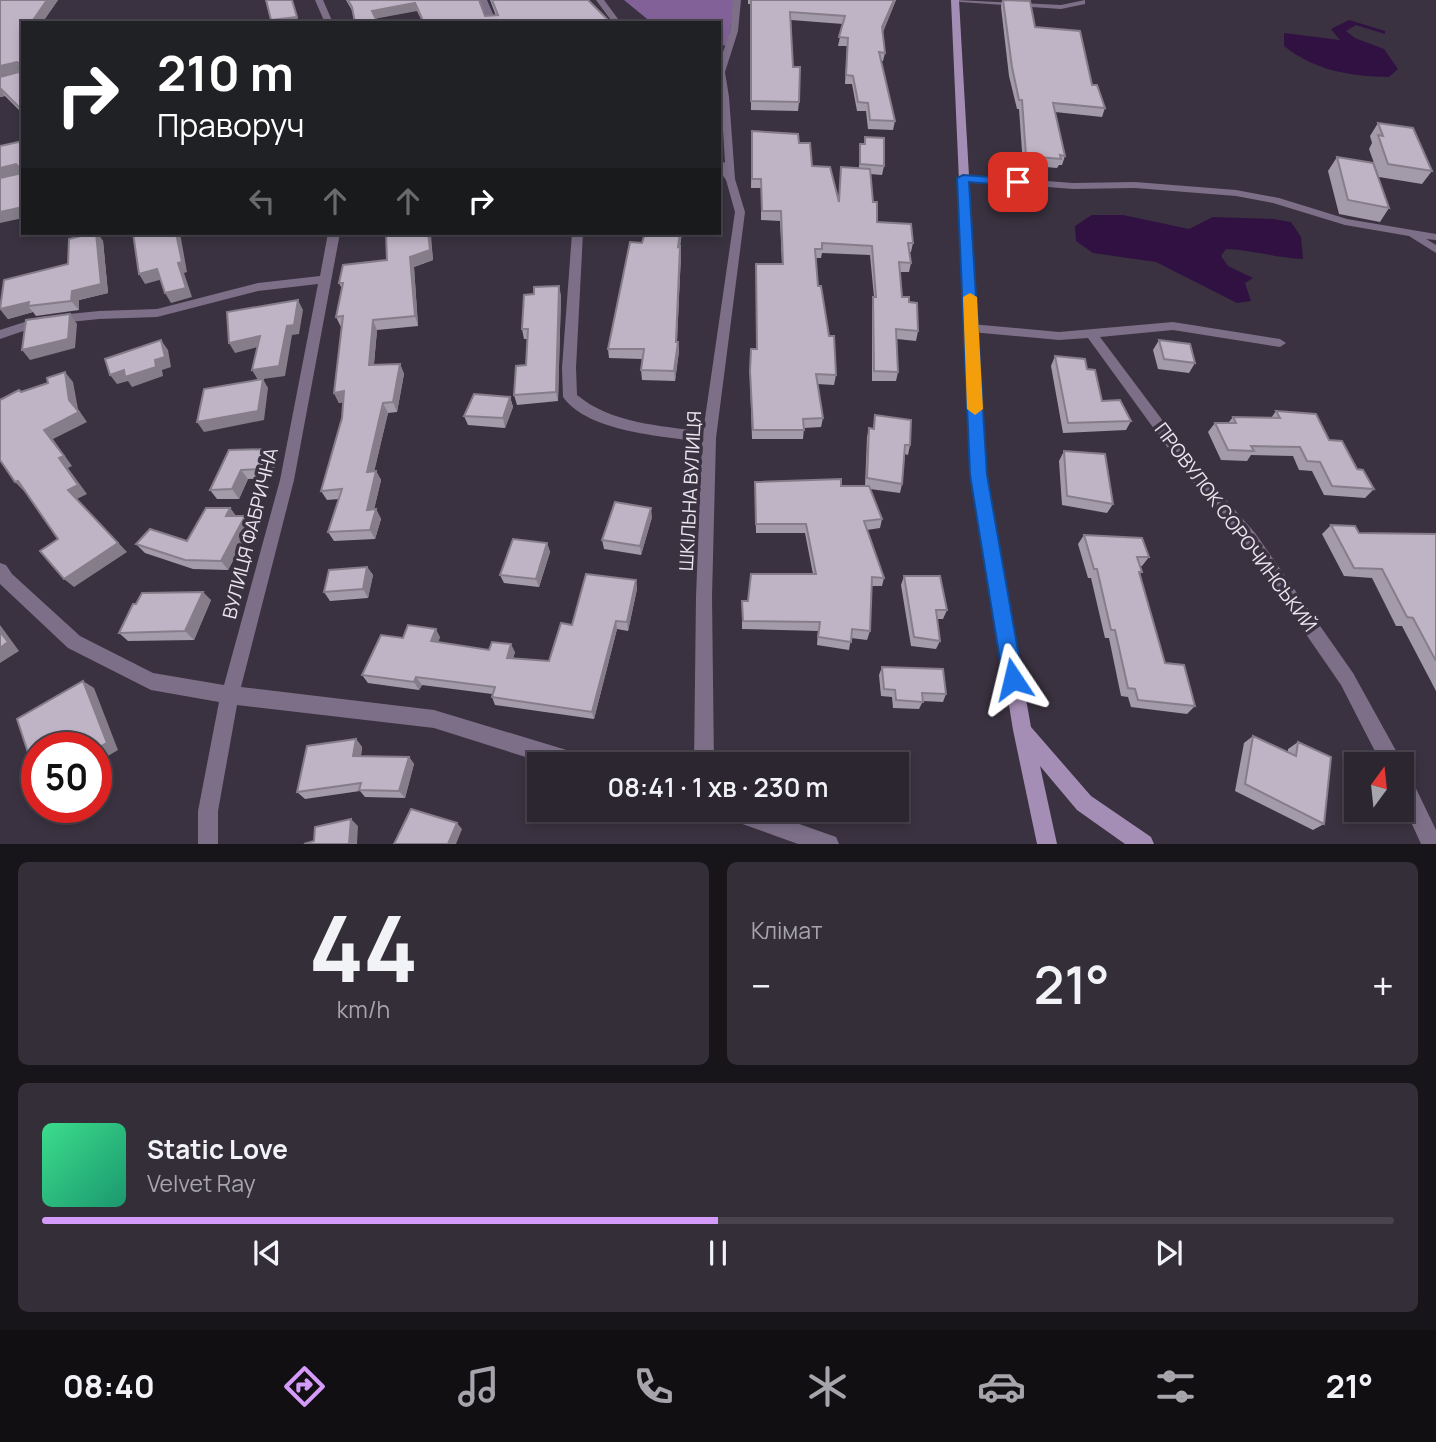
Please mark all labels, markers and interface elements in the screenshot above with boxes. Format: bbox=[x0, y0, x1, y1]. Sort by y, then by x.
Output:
text: 210 m bbox=[157, 39, 294, 106]
icon: right bbox=[42, 49, 133, 140]
text: Праворуч bbox=[157, 103, 305, 147]
pin bbox=[988, 152, 1048, 212]
icon: arrive bbox=[999, 163, 1037, 201]
icon: left bbox=[243, 182, 281, 220]
icon: ahead bbox=[316, 182, 354, 220]
icon: ahead bbox=[389, 182, 427, 220]
icon: right bbox=[462, 182, 500, 220]
street label: ШКІЛЬНА ВУЛИЦЯ bbox=[673, 410, 707, 572]
street label: ПРОВУЛОК СОРОЧИНСЬКИЙ bbox=[1149, 417, 1323, 637]
street label: ВУЛИЦЯ ФАБРИЧНА bbox=[216, 445, 284, 621]
position arrow bbox=[976, 642, 1050, 716]
speed limit sign: 50 bbox=[21, 732, 112, 823]
north arrow bbox=[1344, 752, 1414, 822]
map controls bbox=[1344, 752, 1414, 822]
text: 08:41 · 1 хв · 230 m bbox=[607, 769, 829, 805]
text: 44 bbox=[309, 885, 418, 1009]
text: Клімат bbox=[751, 914, 823, 946]
text: 21° bbox=[1034, 949, 1110, 1020]
text: − bbox=[751, 959, 772, 1011]
text: + bbox=[1372, 959, 1394, 1011]
text: km/h bbox=[337, 993, 390, 1025]
text: Static Love bbox=[147, 1131, 288, 1167]
text: Velvet Ray bbox=[147, 1167, 256, 1199]
icon: previous bbox=[248, 1234, 286, 1272]
icon: pause bbox=[699, 1234, 737, 1272]
icon: next bbox=[1150, 1234, 1188, 1272]
icon: directions bbox=[280, 1362, 329, 1411]
icon: music bbox=[454, 1362, 503, 1411]
icon: phone bbox=[629, 1362, 678, 1411]
icon: climate bbox=[803, 1362, 852, 1411]
icon: car bbox=[977, 1362, 1026, 1411]
icon: filters bbox=[1151, 1362, 1200, 1411]
text: 08:40 bbox=[63, 1364, 155, 1408]
text: 21° bbox=[1326, 1364, 1373, 1408]

